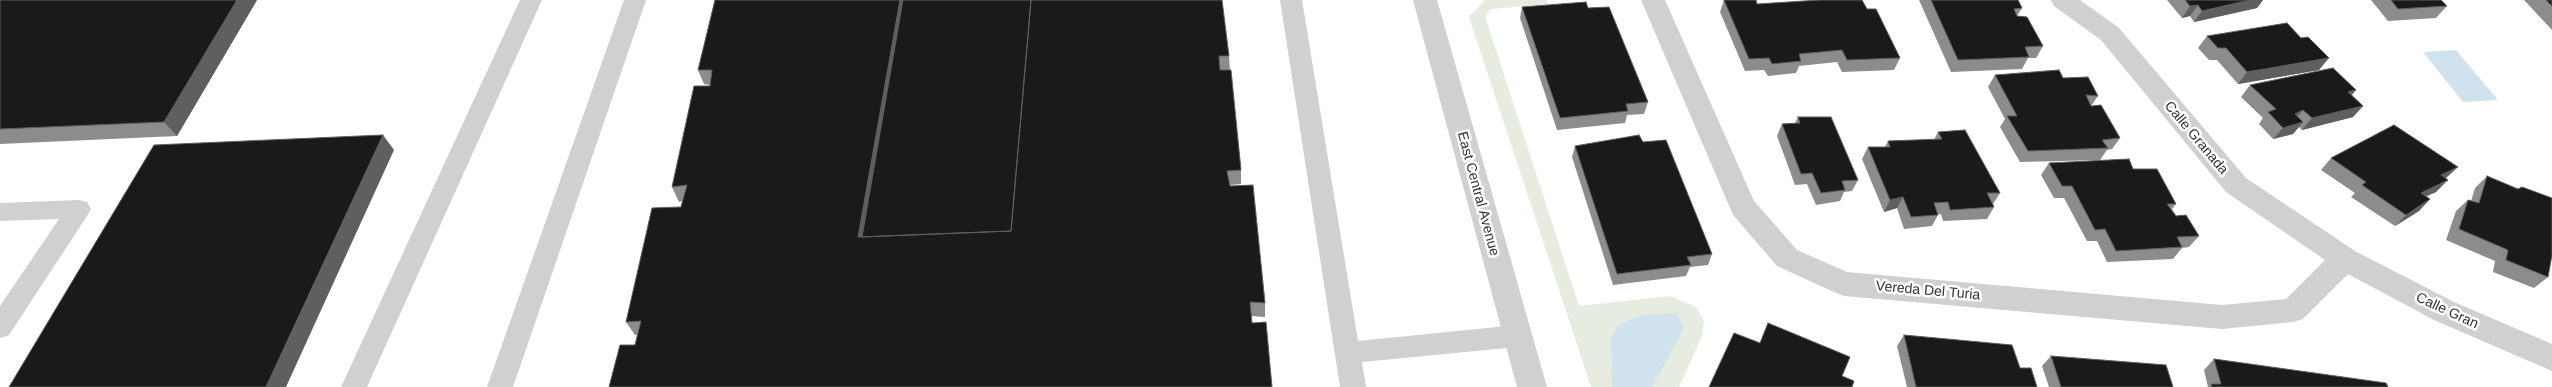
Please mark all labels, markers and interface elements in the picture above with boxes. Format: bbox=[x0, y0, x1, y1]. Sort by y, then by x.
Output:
street label: Calle Granada bbox=[2161, 98, 2231, 178]
street label: East Central Avenue bbox=[1453, 130, 1503, 258]
street label: Vereda Del Turia bbox=[1875, 278, 1981, 304]
street label: Calle Gran bbox=[2413, 289, 2481, 333]

